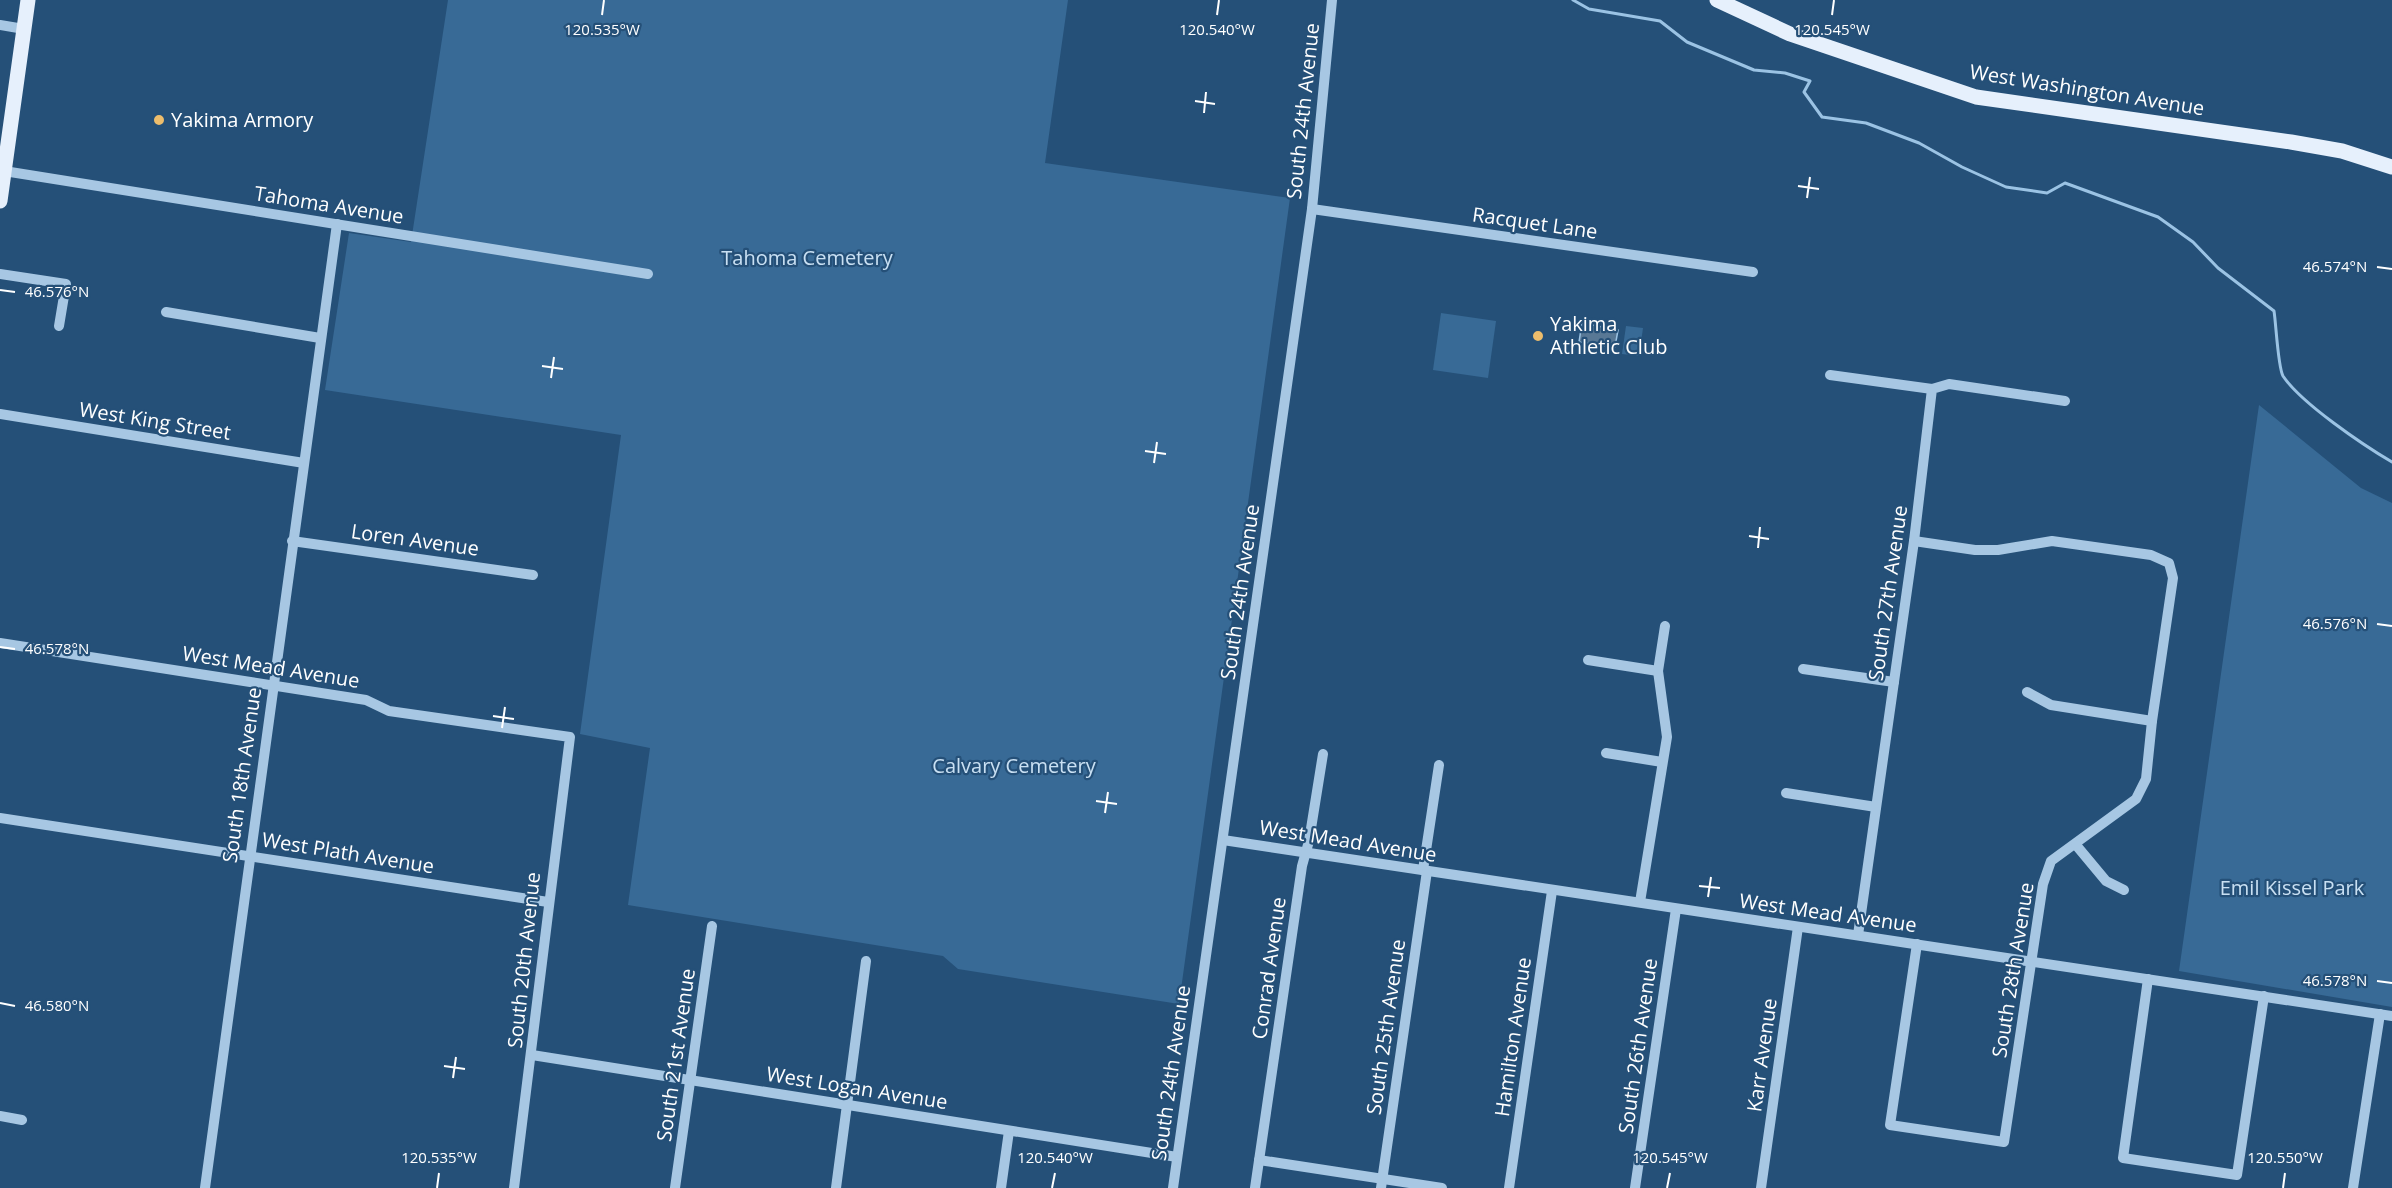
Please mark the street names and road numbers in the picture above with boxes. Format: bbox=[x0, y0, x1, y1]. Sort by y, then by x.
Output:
street label: South 24th Avenue bbox=[1280, 22, 1325, 200]
street label: West Washington Avenue bbox=[1968, 58, 2206, 121]
street label: Tahoma Avenue bbox=[252, 179, 406, 230]
street label: Racquet Lane bbox=[1471, 200, 1599, 245]
street label: West King Street bbox=[77, 395, 233, 446]
street label: South 24th Avenue bbox=[1214, 502, 1265, 681]
street label: South 27th Avenue bbox=[1862, 503, 1913, 682]
street label: Loren Avenue bbox=[349, 517, 481, 562]
street label: West Mead Avenue bbox=[181, 639, 362, 694]
street label: South 18th Avenue bbox=[216, 685, 267, 864]
street label: West Mead Avenue bbox=[1258, 813, 1439, 868]
street label: West Plath Avenue bbox=[260, 826, 436, 879]
street label: South 20th Avenue bbox=[501, 871, 546, 1049]
street label: South 28th Avenue bbox=[1985, 880, 2040, 1059]
street label: West Mead Avenue bbox=[1738, 887, 1919, 938]
street label: Conrad Avenue bbox=[1245, 895, 1292, 1041]
street label: South 25th Avenue bbox=[1360, 937, 1411, 1116]
street label: Hamilton Avenue bbox=[1488, 955, 1537, 1118]
street label: South 26th Avenue bbox=[1612, 956, 1663, 1135]
street label: South 21st Avenue bbox=[650, 967, 701, 1143]
street label: South 24th Avenue bbox=[1145, 983, 1196, 1162]
street label: Karr Avenue bbox=[1740, 996, 1783, 1114]
street label: West Logan Avenue bbox=[765, 1060, 950, 1115]

